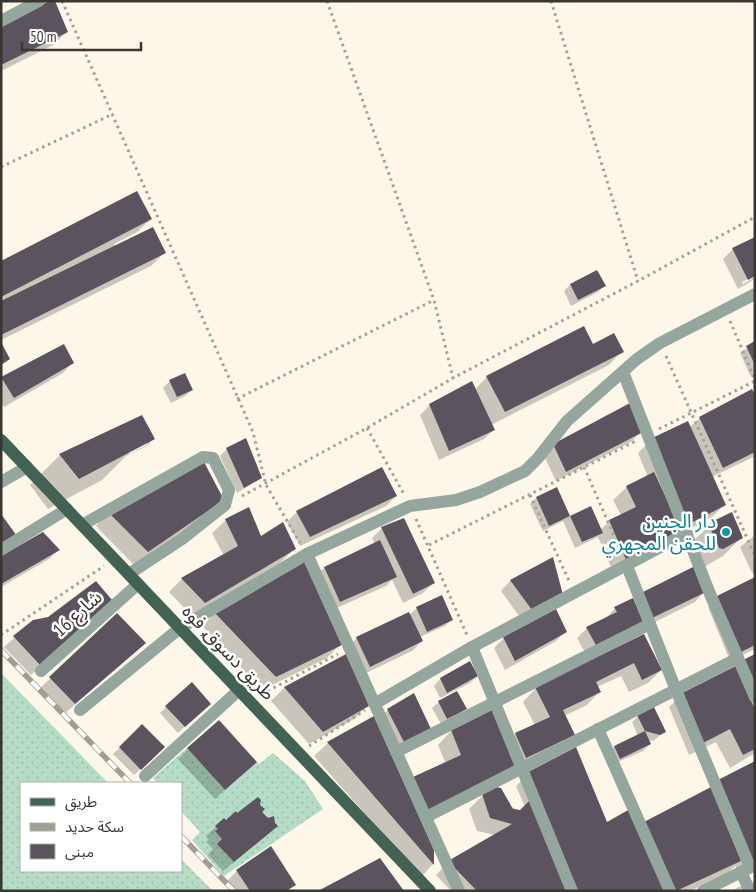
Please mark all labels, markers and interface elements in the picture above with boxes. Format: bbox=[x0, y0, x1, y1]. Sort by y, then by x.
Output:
scale bar bbox=[22, 20, 141, 52]
text: 50 m bbox=[30, 27, 56, 46]
place label: دار الجنين للحقن المجهري bbox=[602, 509, 716, 558]
marker: دار الجنين للحقن المجهري bbox=[720, 526, 732, 538]
street label: شارع 16 bbox=[47, 585, 108, 643]
street label: طريق دسوق, فوه bbox=[177, 599, 281, 705]
legend bbox=[20, 782, 182, 872]
text: طريق bbox=[65, 792, 97, 812]
text: سكة حديد bbox=[65, 817, 124, 836]
text: مبنى bbox=[65, 842, 94, 861]

